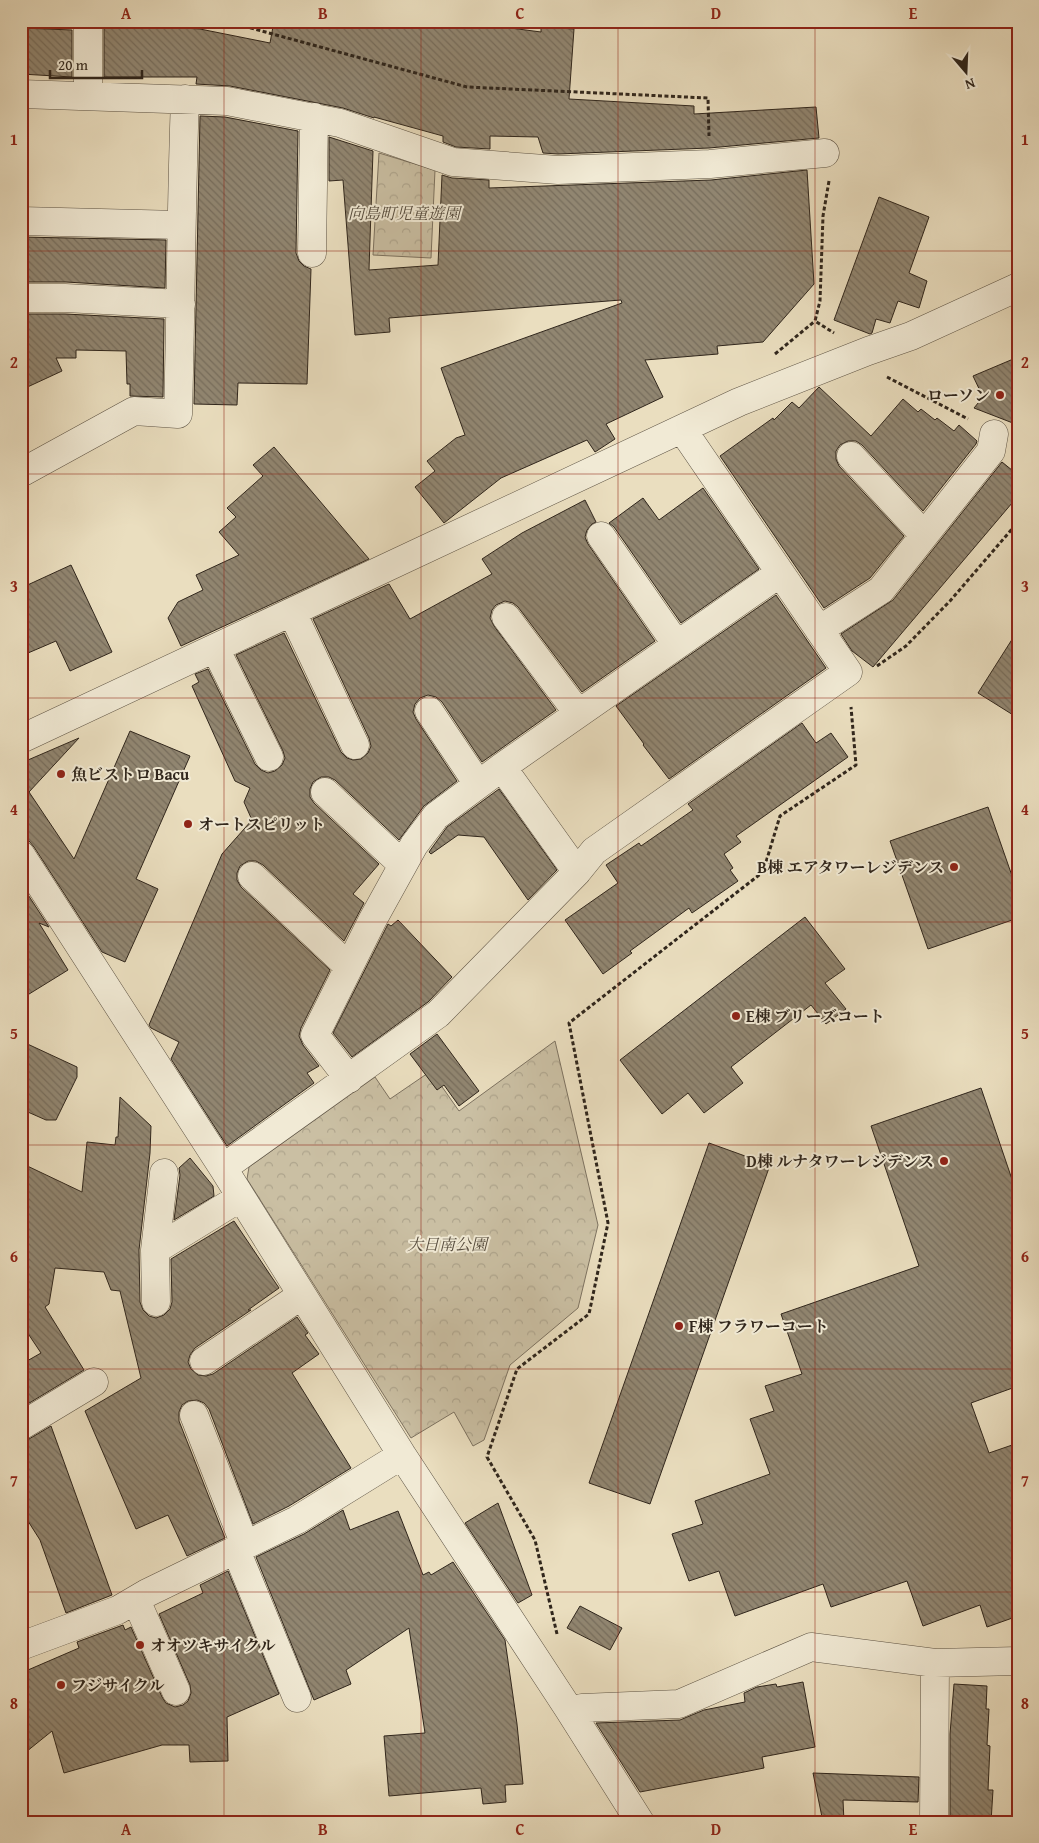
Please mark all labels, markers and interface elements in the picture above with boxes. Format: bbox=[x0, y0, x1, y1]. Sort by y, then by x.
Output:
text: A bbox=[121, 1, 132, 25]
text: B bbox=[318, 1, 328, 25]
text: C bbox=[515, 1, 525, 25]
text: D bbox=[711, 1, 721, 25]
text: E bbox=[909, 1, 918, 25]
scale bar bbox=[50, 48, 142, 80]
north arrow bbox=[942, 48, 992, 98]
text: 20 m bbox=[58, 54, 89, 75]
text: N bbox=[962, 73, 978, 95]
text: 1 bbox=[10, 127, 18, 151]
text: 1 bbox=[1021, 127, 1029, 151]
park label: 向島町児童遊園 bbox=[348, 201, 463, 225]
text: 2 bbox=[10, 350, 18, 374]
text: 2 bbox=[1021, 350, 1029, 374]
place label: ローソン bbox=[927, 383, 990, 407]
marker: ローソン bbox=[994, 389, 1006, 401]
text: 3 bbox=[10, 574, 18, 598]
text: 3 bbox=[1021, 574, 1029, 598]
place label: 魚ビストロ Bacu bbox=[71, 762, 190, 786]
marker: 魚ビストロ Bacu bbox=[55, 768, 67, 780]
text: 4 bbox=[10, 797, 18, 821]
text: 4 bbox=[1021, 797, 1029, 821]
place label: オートスピリット bbox=[198, 812, 325, 836]
marker: オートスピリット bbox=[182, 818, 194, 830]
place label: B棟 エアタワーレジデンス bbox=[757, 855, 944, 879]
marker: B棟 エアタワーレジデンス bbox=[948, 861, 960, 873]
place label: E棟 ブリーズコート bbox=[746, 1004, 885, 1028]
marker: E棟 ブリーズコート bbox=[730, 1010, 742, 1022]
text: 5 bbox=[10, 1021, 18, 1045]
text: 5 bbox=[1021, 1021, 1029, 1045]
place label: D棟 ルナタワーレジデンス bbox=[746, 1149, 934, 1173]
marker: D棟 ルナタワーレジデンス bbox=[938, 1155, 950, 1167]
park label: 大日南公園 bbox=[407, 1232, 490, 1256]
text: 6 bbox=[10, 1244, 18, 1268]
text: 6 bbox=[1021, 1244, 1029, 1268]
place label: F棟 フラワーコート bbox=[689, 1314, 829, 1338]
marker: F棟 フラワーコート bbox=[673, 1320, 685, 1332]
text: 7 bbox=[10, 1468, 18, 1492]
text: 7 bbox=[1021, 1468, 1029, 1492]
place label: オオツキサイクル bbox=[150, 1633, 276, 1657]
marker: オオツキサイクル bbox=[134, 1639, 146, 1651]
place label: フジサイクル bbox=[71, 1673, 164, 1697]
marker: フジサイクル bbox=[55, 1679, 67, 1691]
text: 8 bbox=[10, 1691, 18, 1715]
text: 8 bbox=[1021, 1691, 1029, 1715]
text: A bbox=[121, 1817, 132, 1841]
text: B bbox=[318, 1817, 328, 1841]
text: C bbox=[515, 1817, 525, 1841]
text: D bbox=[711, 1817, 721, 1841]
text: E bbox=[909, 1817, 918, 1841]

